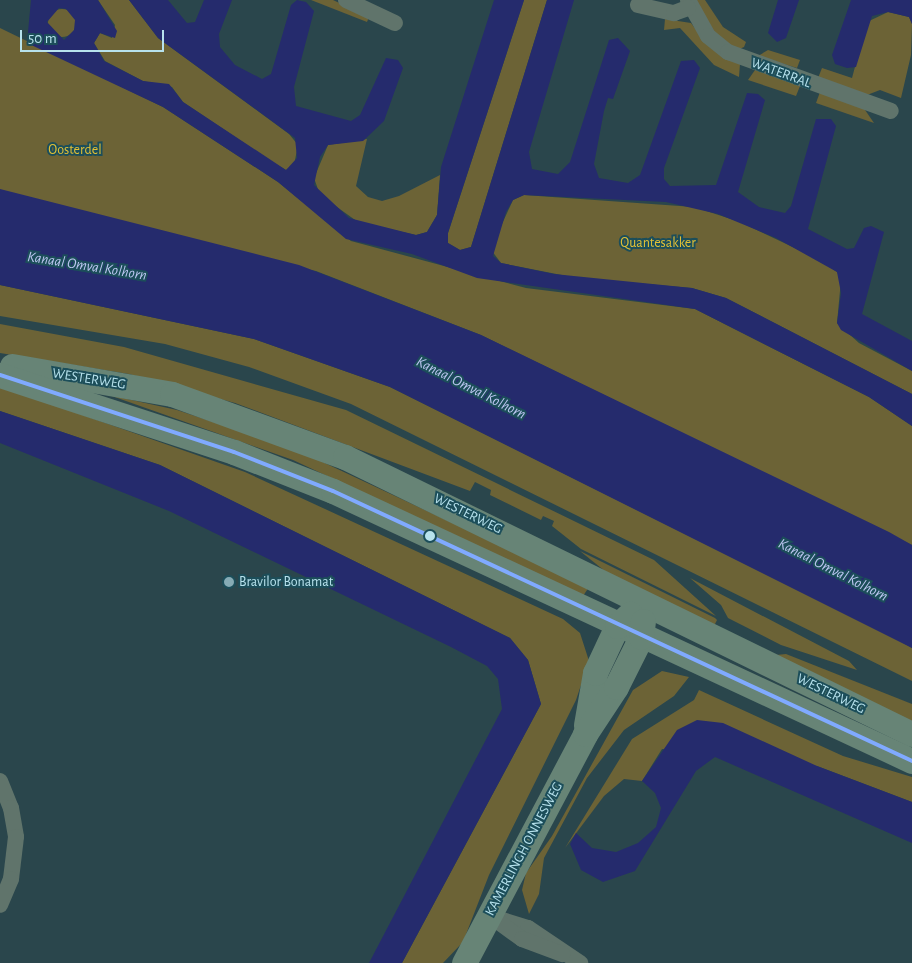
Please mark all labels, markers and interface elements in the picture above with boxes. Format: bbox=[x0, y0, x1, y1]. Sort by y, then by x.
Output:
scale bar bbox=[22, 20, 166, 52]
text: 50 m bbox=[28, 31, 57, 46]
street label: WATERRAL bbox=[749, 54, 813, 92]
park label: Oosterdel bbox=[48, 142, 102, 158]
park label: Quantesakker bbox=[620, 235, 696, 251]
water label: Kanaal Omval Kolhorn bbox=[26, 248, 148, 284]
water label: Kanaal Omval Kolhorn bbox=[413, 353, 529, 423]
street label: WESTERWEG bbox=[51, 365, 127, 393]
street label: WESTERWEG bbox=[431, 490, 505, 538]
unlabelled marker bbox=[425, 531, 435, 541]
water label: Kanaal Omval Kolhorn bbox=[775, 535, 891, 605]
place label: Bravilor Bonamat bbox=[239, 574, 333, 590]
marker: Bravilor Bonamat bbox=[223, 576, 235, 588]
street label: WESTERWEG bbox=[794, 670, 868, 718]
street label: KAMERLINGH ONNESWEG bbox=[482, 779, 566, 919]

